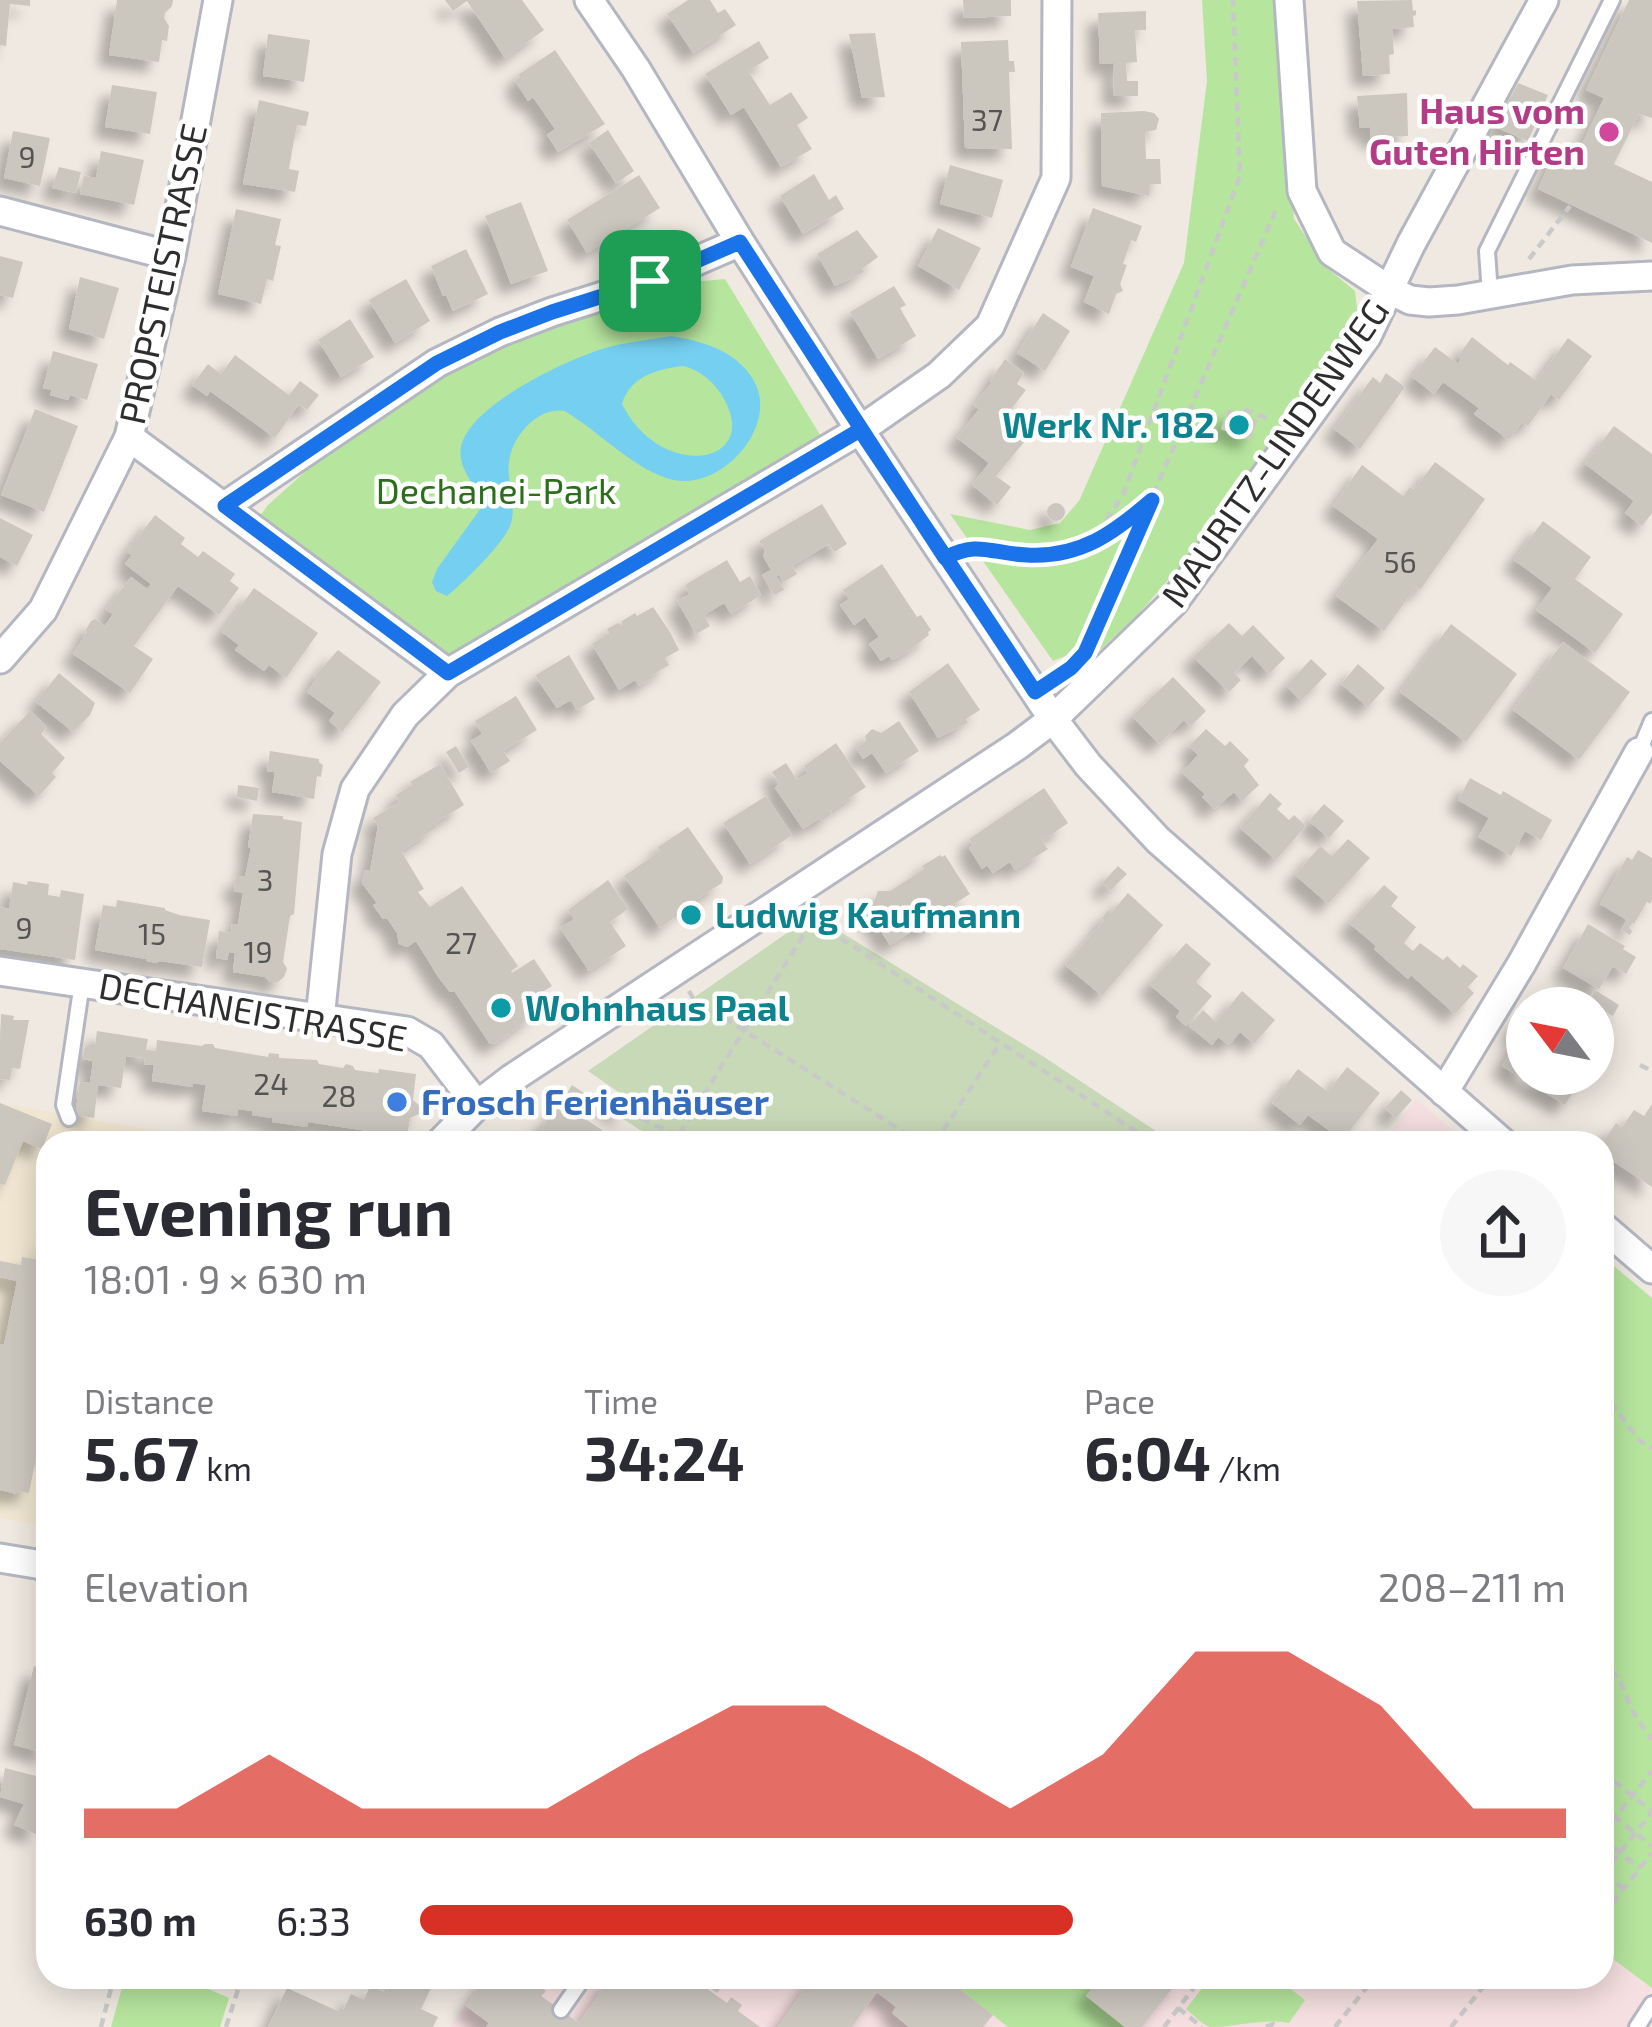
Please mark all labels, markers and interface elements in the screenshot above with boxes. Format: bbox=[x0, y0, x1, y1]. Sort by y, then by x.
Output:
place label: Haus vom Guten Hirten bbox=[1369, 88, 1585, 172]
house number: 37 bbox=[971, 101, 1003, 137]
marker: Haus vom Guten Hirten bbox=[1596, 119, 1622, 145]
street label: PROPSTEISTRASSE bbox=[109, 120, 214, 428]
house number: 9 bbox=[18, 138, 36, 174]
pin bbox=[599, 230, 701, 332]
icon: arrive bbox=[617, 248, 683, 314]
street label: MAURITZ-LINDENWEG bbox=[1151, 290, 1396, 614]
place label: Werk Nr. 182 bbox=[1002, 402, 1215, 445]
marker: Werk Nr. 182 bbox=[1226, 412, 1252, 438]
park label: Dechanei-Park bbox=[376, 468, 616, 511]
house number: 56 bbox=[1383, 543, 1417, 579]
house number: 3 bbox=[257, 861, 273, 897]
place label: Ludwig Kaufmann bbox=[715, 892, 1021, 935]
marker: Ludwig Kaufmann bbox=[678, 902, 704, 928]
house number: 9 bbox=[15, 909, 33, 945]
house number: 15 bbox=[138, 915, 166, 951]
house number: 27 bbox=[445, 924, 477, 960]
house number: 19 bbox=[243, 933, 273, 969]
street label: DECHANEISTRASSE bbox=[96, 962, 411, 1059]
place label: Wohnhaus Paal bbox=[525, 985, 790, 1028]
north arrow bbox=[1506, 987, 1614, 1095]
map controls bbox=[1506, 987, 1614, 1095]
marker: Wohnhaus Paal bbox=[488, 995, 514, 1021]
house number: 24 bbox=[253, 1065, 289, 1101]
house number: 28 bbox=[321, 1077, 357, 1113]
place label: Frosch Ferienhäuser bbox=[421, 1079, 770, 1122]
marker: Frosch Ferienhäuser bbox=[384, 1089, 410, 1115]
text: Evening run bbox=[84, 1170, 453, 1249]
button: share bbox=[1440, 1170, 1566, 1296]
text: 18:01 · 9 × 630 m bbox=[84, 1255, 367, 1302]
text: Distance bbox=[84, 1381, 214, 1421]
text: Time bbox=[584, 1381, 658, 1421]
text: Pace bbox=[1084, 1381, 1155, 1421]
text: 5.67 bbox=[84, 1421, 199, 1493]
text: 34:24 bbox=[584, 1421, 745, 1493]
text: 6:04 bbox=[1084, 1421, 1211, 1493]
text: km bbox=[199, 1448, 252, 1488]
text: /km bbox=[1211, 1448, 1281, 1488]
text: Elevation bbox=[84, 1563, 249, 1610]
text: 208–211 m bbox=[1378, 1563, 1566, 1610]
text: 630 m bbox=[84, 1897, 197, 1944]
text: 6:33 bbox=[276, 1897, 351, 1944]

